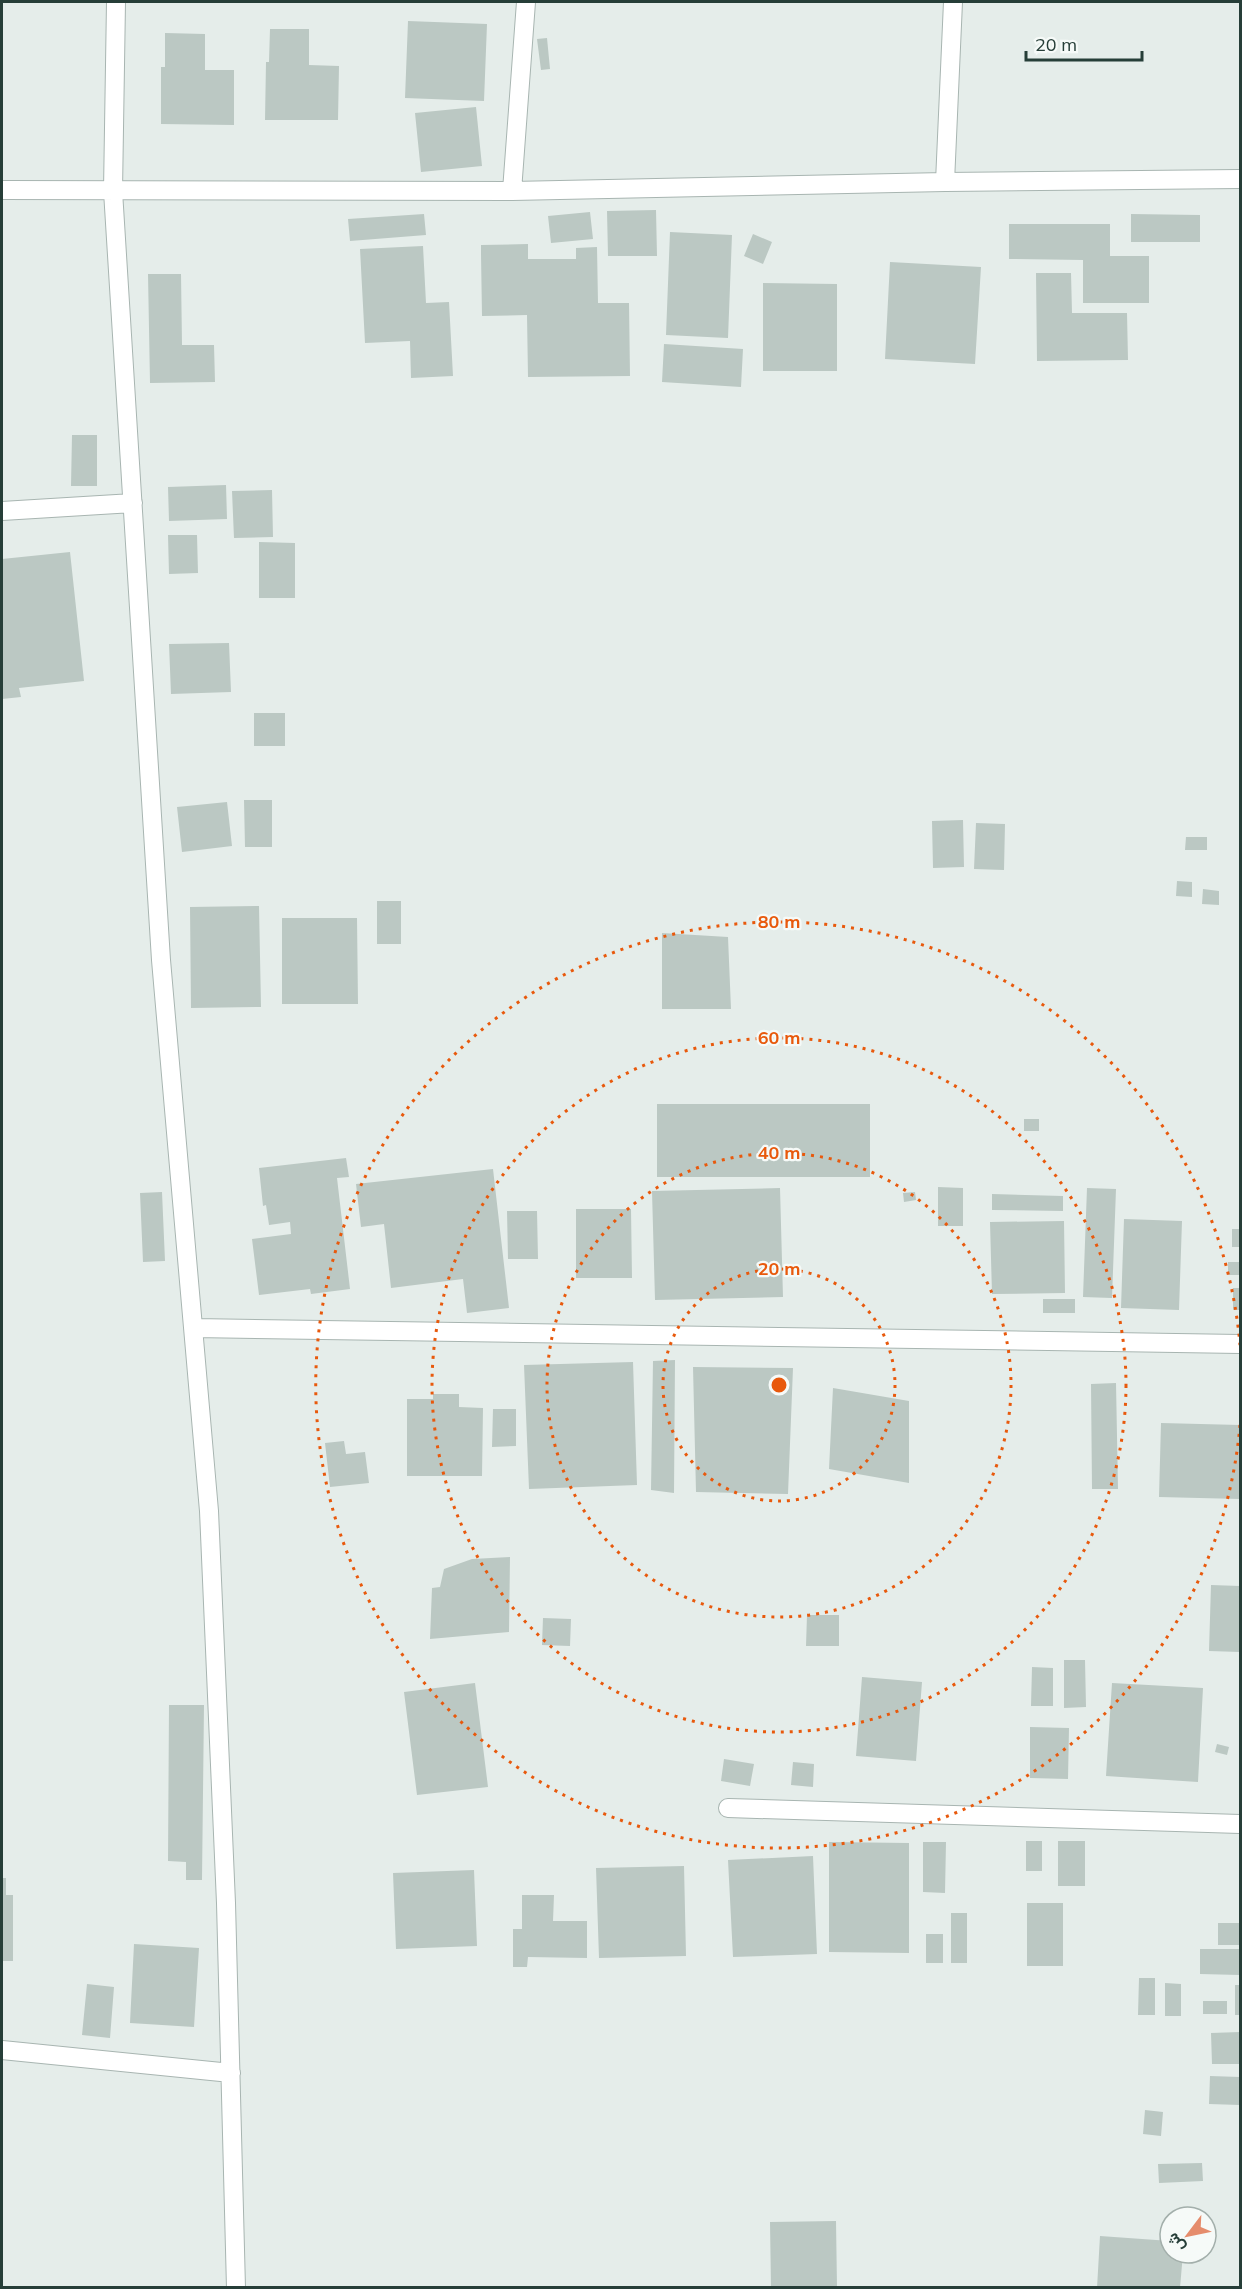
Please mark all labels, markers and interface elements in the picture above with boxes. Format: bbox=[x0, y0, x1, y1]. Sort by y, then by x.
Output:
scale bar bbox=[1026, 24, 1142, 62]
text: 20 m bbox=[1035, 33, 1077, 56]
text: 80 m bbox=[758, 910, 800, 933]
text: 60 m bbox=[758, 1026, 800, 1049]
text: 40 m bbox=[758, 1141, 800, 1164]
text: 20 m bbox=[758, 1257, 800, 1280]
centre of rings bbox=[769, 1375, 789, 1395]
north arrow bbox=[1158, 2205, 1218, 2265]
text: ش bbox=[1162, 2229, 1189, 2256]

